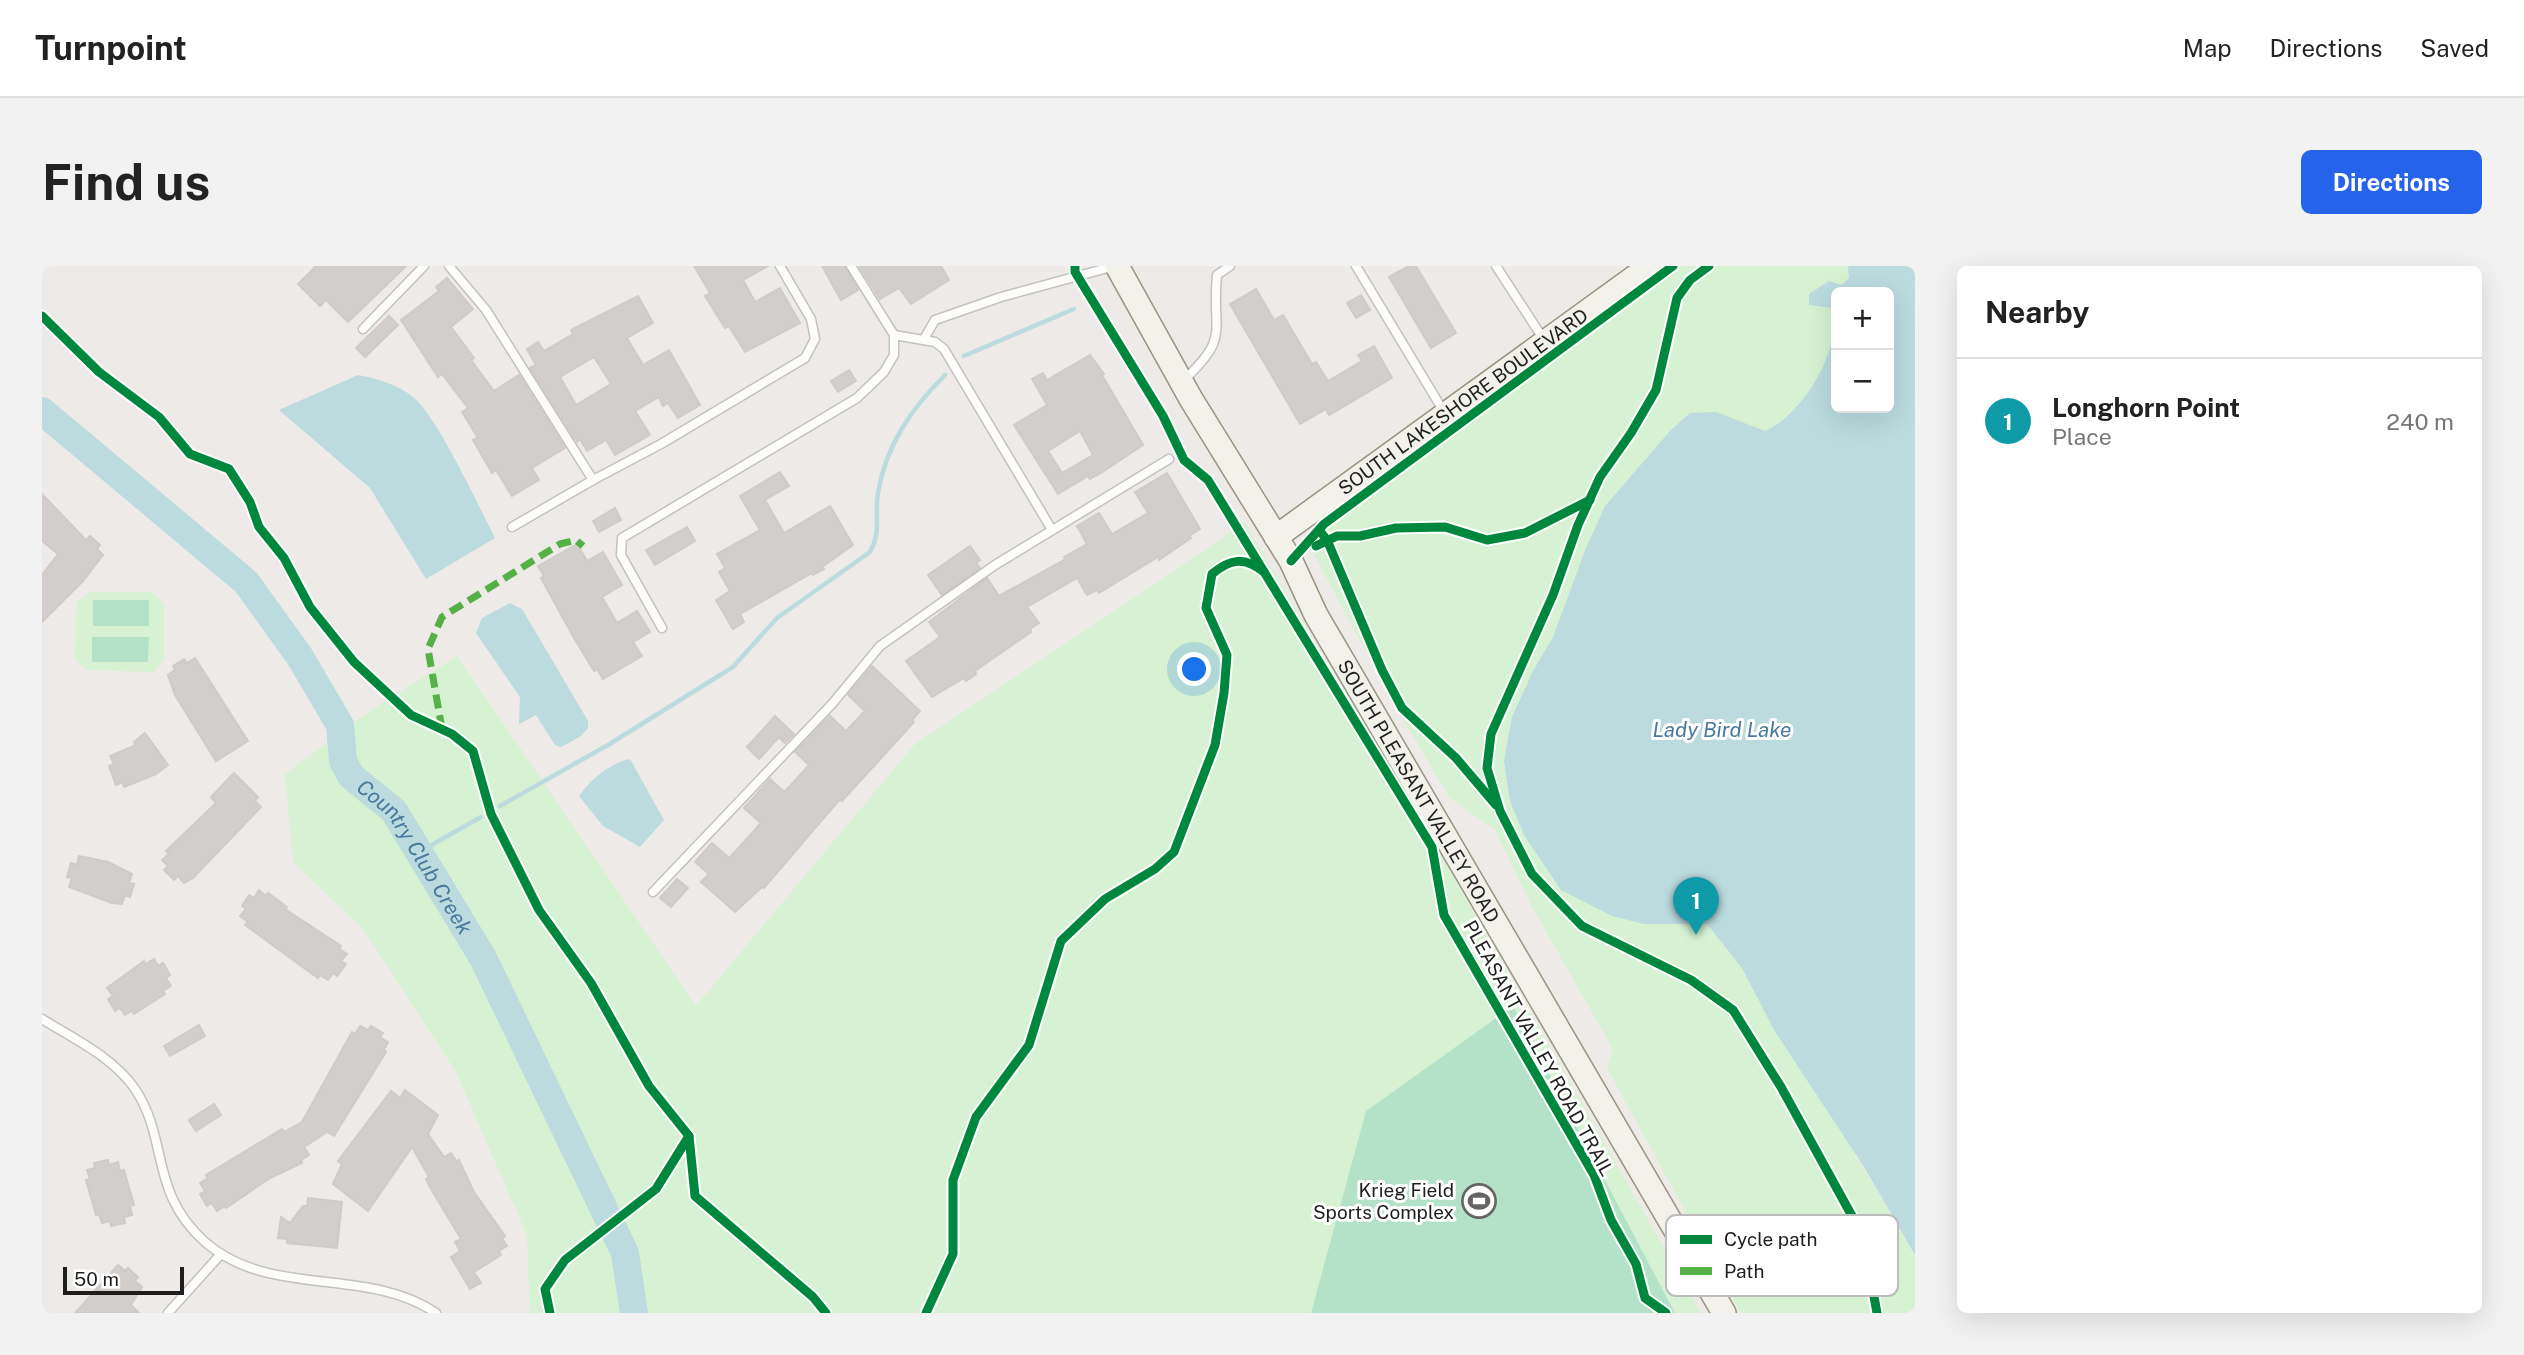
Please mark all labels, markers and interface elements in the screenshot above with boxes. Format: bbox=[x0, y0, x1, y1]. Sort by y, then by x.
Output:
text: Turnpoint bbox=[35, 29, 187, 67]
text: Map bbox=[2183, 34, 2232, 62]
text: Directions bbox=[2270, 34, 2382, 62]
text: Saved bbox=[2420, 34, 2489, 62]
button: Directions bbox=[2301, 150, 2482, 214]
text: Find us bbox=[42, 153, 210, 211]
map controls bbox=[1831, 287, 1894, 413]
button: + bbox=[1831, 287, 1894, 350]
text: Nearby bbox=[1985, 294, 2089, 330]
street label: SOUTH LAKESHORE BOULEVARD bbox=[1334, 304, 1592, 499]
button: − bbox=[1831, 350, 1894, 413]
text: Longhorn Point bbox=[2052, 392, 2240, 423]
text: 1 bbox=[2003, 408, 2013, 435]
text: 240 m bbox=[2386, 408, 2454, 435]
text: Place bbox=[2052, 423, 2112, 450]
your location bbox=[1177, 652, 1211, 686]
street label: SOUTH PLEASANT VALLEY ROAD bbox=[1334, 656, 1504, 926]
water label: Lady Bird Lake bbox=[1652, 717, 1792, 742]
water label: Country Club Creek bbox=[352, 774, 478, 939]
pin: 1 bbox=[1673, 877, 1719, 935]
street label: PLEASANT VALLEY ROAD TRAIL bbox=[1459, 916, 1619, 1180]
place label: Krieg Field Sports Complex bbox=[1313, 1179, 1454, 1223]
sports icon: Krieg Field Sports Complex bbox=[1460, 1182, 1498, 1220]
legend bbox=[1666, 1215, 1898, 1296]
text: Cycle path bbox=[1724, 1228, 1817, 1250]
text: Path bbox=[1724, 1260, 1764, 1282]
scale bar bbox=[63, 1264, 184, 1296]
text: 50 m bbox=[74, 1268, 119, 1290]

